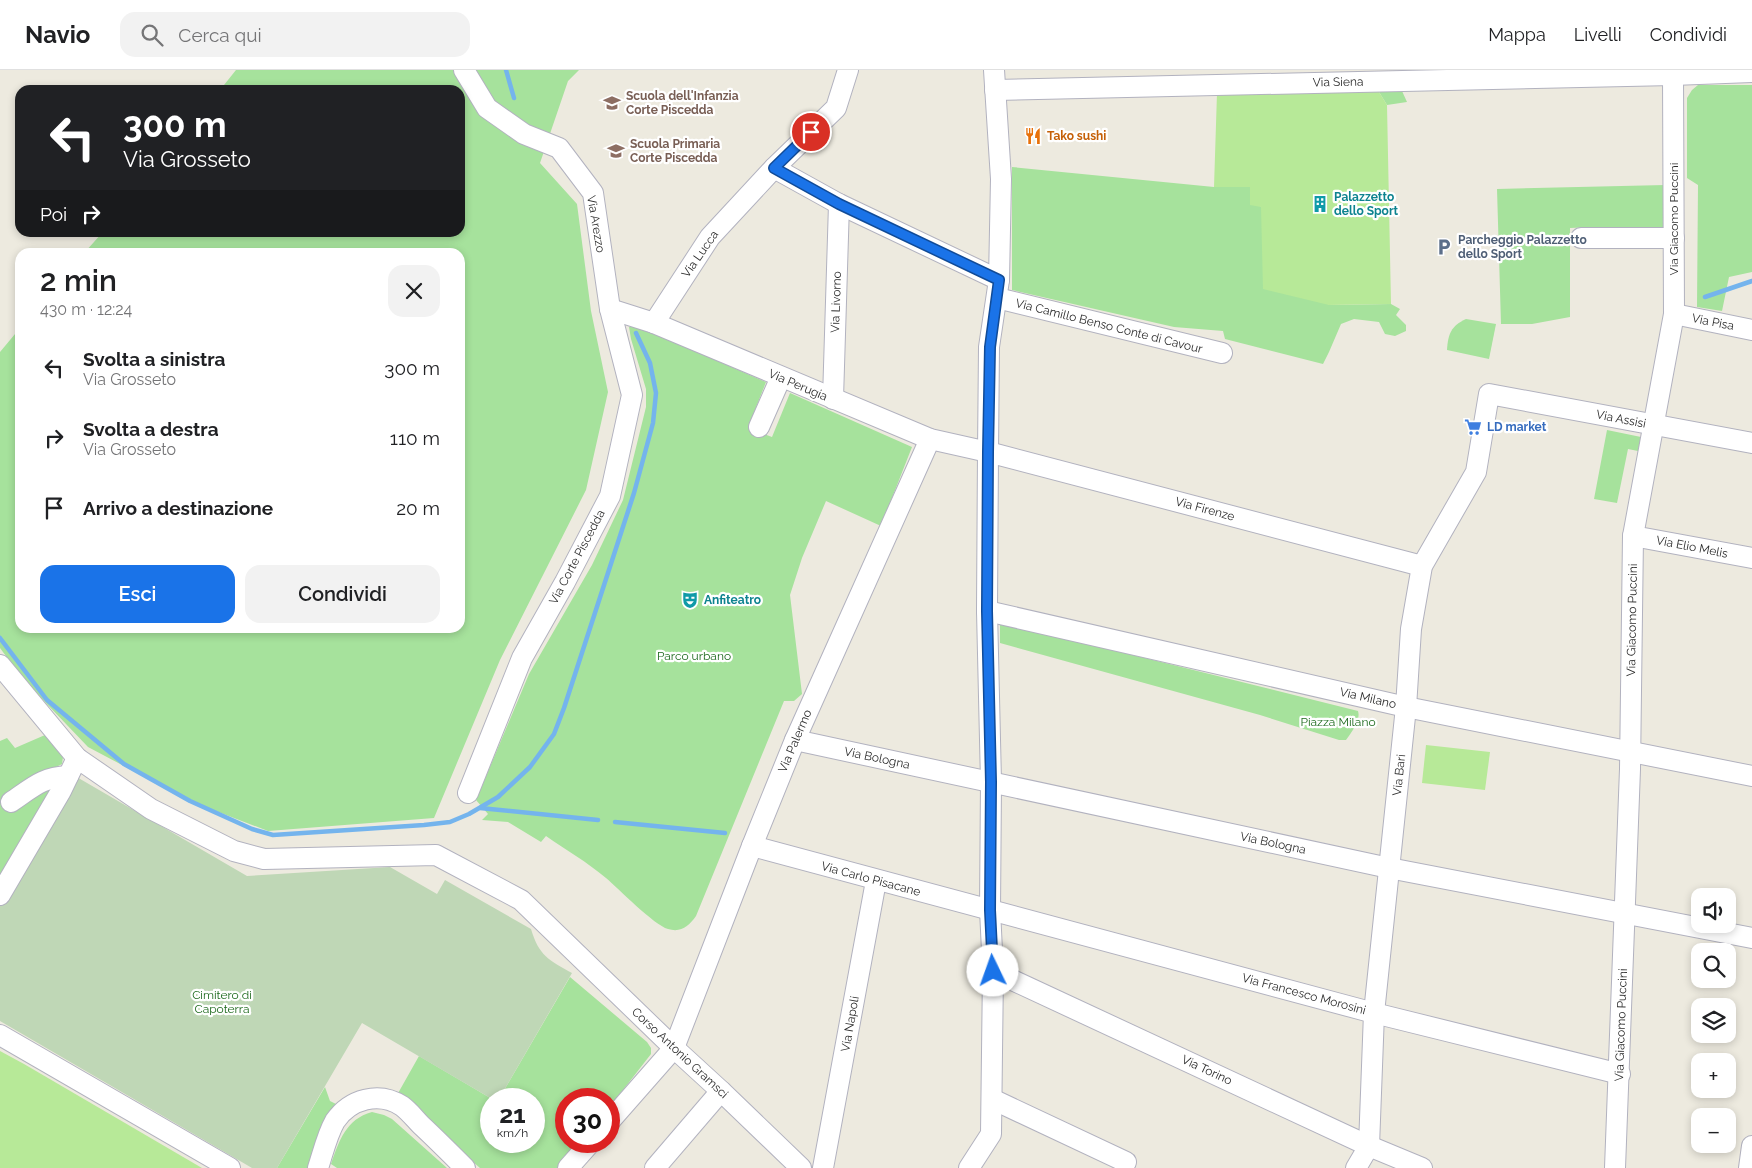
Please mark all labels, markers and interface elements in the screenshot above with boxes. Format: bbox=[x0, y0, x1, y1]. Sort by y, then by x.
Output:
search box bbox=[120, 12, 470, 57]
text: Navio bbox=[25, 20, 90, 49]
icon: search bbox=[138, 21, 166, 49]
text: Cerca qui bbox=[178, 24, 262, 46]
text: Mappa bbox=[1488, 24, 1546, 45]
text: Livelli bbox=[1574, 24, 1622, 45]
text: Condividi bbox=[1650, 24, 1727, 45]
street label: Via Siena bbox=[1312, 75, 1364, 89]
place label: Scuola dell'Infanzia Corte Piscedda bbox=[626, 89, 739, 117]
school or university icon: Scuola dell'Infanzia Corte Piscedda bbox=[602, 93, 622, 113]
text: 300 m bbox=[123, 104, 227, 145]
icon: left bbox=[40, 105, 105, 170]
pin bbox=[790, 111, 832, 153]
icon: arrive bbox=[797, 118, 825, 146]
restaurant icon: Tako sushi bbox=[1023, 126, 1043, 146]
place label: Tako sushi bbox=[1047, 129, 1106, 143]
place label: Scuola Primaria Corte Piscedda bbox=[630, 137, 720, 165]
school or university icon: Scuola Primaria Corte Piscedda bbox=[606, 141, 626, 161]
text: Via Grosseto bbox=[123, 146, 251, 172]
street label: Via Giacomo Puccini bbox=[1667, 163, 1681, 275]
place label: Palazzetto dello Sport bbox=[1334, 190, 1399, 218]
street label: Via Arezzo bbox=[584, 194, 608, 254]
building icon: Palazzetto dello Sport bbox=[1310, 194, 1330, 214]
icon: right bbox=[77, 200, 105, 228]
text: Poi bbox=[40, 203, 67, 225]
street label: Via Lucca bbox=[679, 228, 721, 280]
place label: Parcheggio Palazzetto dello Sport bbox=[1458, 233, 1587, 261]
parking icon: Parcheggio Palazzetto dello Sport bbox=[1434, 237, 1454, 257]
text: 2 min bbox=[40, 263, 117, 298]
button: close bbox=[388, 265, 440, 317]
street label: Via Livorno bbox=[828, 271, 844, 333]
street label: Via Camillo Benso Conte di Cavour bbox=[1014, 296, 1205, 356]
text: 430 m · 12:24 bbox=[40, 300, 132, 319]
street label: Via Pisa bbox=[1691, 311, 1735, 333]
text: Svolta a sinistra bbox=[83, 348, 225, 370]
icon: left bbox=[40, 354, 68, 382]
text: 300 m bbox=[384, 357, 440, 379]
street label: Via Perugia bbox=[766, 366, 830, 404]
text: Via Grosseto bbox=[83, 370, 176, 389]
street label: Via Assisi bbox=[1595, 407, 1647, 431]
supermarket icon: LD market bbox=[1463, 417, 1483, 437]
text: Svolta a destra bbox=[83, 418, 219, 440]
place label: LD market bbox=[1487, 420, 1547, 434]
icon: right bbox=[40, 424, 68, 452]
text: 110 m bbox=[390, 427, 440, 449]
text: Via Grosseto bbox=[83, 440, 176, 459]
icon: arrive bbox=[40, 494, 68, 522]
street label: Via Firenze bbox=[1174, 494, 1236, 524]
text: Arrivo a destinazione bbox=[83, 497, 273, 519]
text: 20 m bbox=[396, 497, 440, 519]
street label: Via Corte Piscedda bbox=[546, 507, 608, 607]
street label: Via Elio Melis bbox=[1655, 533, 1729, 561]
street label: Via Giacomo Puccini bbox=[1624, 563, 1640, 677]
button: Esci bbox=[40, 565, 235, 623]
button: Condividi bbox=[245, 565, 440, 623]
theatre icon: Anfiteatro bbox=[680, 590, 700, 610]
place label: Anfiteatro bbox=[704, 593, 761, 607]
park label: Parco urbano bbox=[657, 649, 731, 663]
street label: Via Milano bbox=[1338, 685, 1398, 711]
street label: Via Palermo bbox=[775, 707, 815, 775]
park label: Piazza Milano bbox=[1300, 715, 1376, 729]
street label: Via Bologna bbox=[843, 744, 911, 772]
street label: Via Bari bbox=[1390, 754, 1408, 796]
street label: Via Bologna bbox=[1239, 829, 1307, 857]
street label: Via Carlo Pisacane bbox=[820, 859, 922, 899]
map controls bbox=[1691, 888, 1736, 1153]
button: sound bbox=[1691, 888, 1736, 933]
button: search bbox=[1691, 943, 1736, 988]
position arrow bbox=[966, 944, 1018, 996]
street label: Via Giacomo Puccini bbox=[1612, 968, 1630, 1082]
street label: Via Francesco Morosini bbox=[1241, 971, 1367, 1017]
park label: Cimitero di Capoterra bbox=[192, 988, 252, 1016]
street label: Via Napoli bbox=[838, 995, 862, 1053]
button: layers bbox=[1691, 998, 1736, 1043]
street label: Corso Antonio Gramsci bbox=[629, 1005, 731, 1101]
street label: Via Torino bbox=[1180, 1052, 1234, 1088]
button: + bbox=[1691, 1053, 1736, 1098]
speed limit sign: 30 bbox=[555, 1088, 620, 1153]
text: 21 bbox=[499, 1099, 526, 1129]
button: − bbox=[1691, 1108, 1736, 1153]
text: km/h bbox=[497, 1126, 528, 1140]

